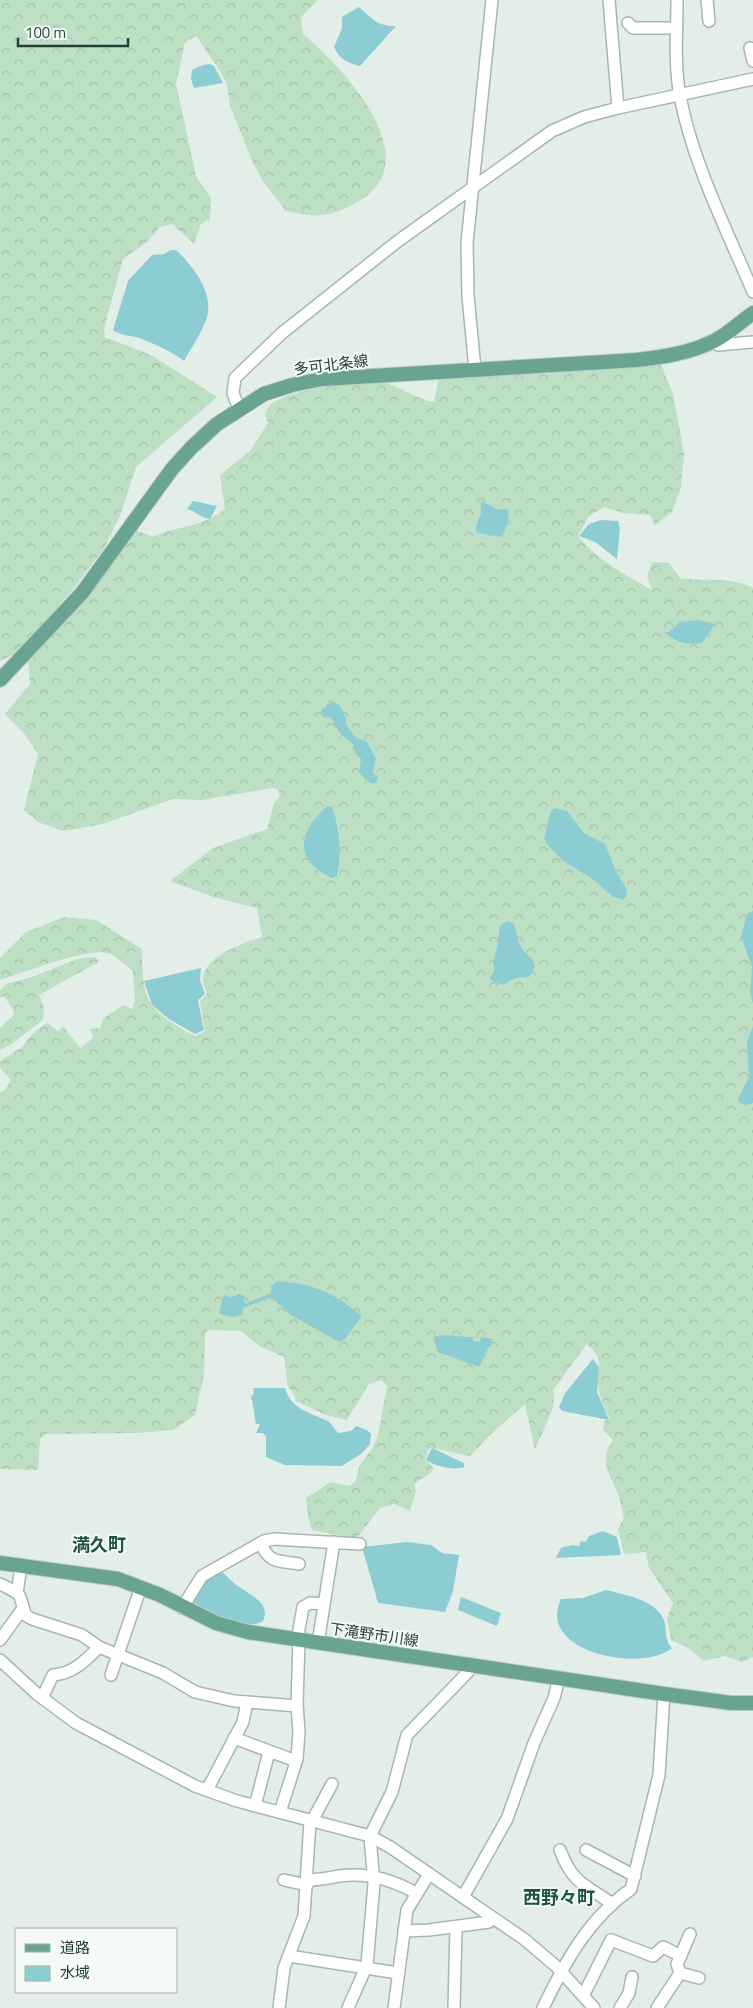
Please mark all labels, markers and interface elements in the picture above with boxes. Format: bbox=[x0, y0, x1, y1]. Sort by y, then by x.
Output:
scale bar bbox=[18, 15, 128, 47]
text: 100 m bbox=[25, 21, 66, 44]
street label: 多可北条線 bbox=[292, 349, 370, 380]
district label: 満久町 bbox=[72, 1531, 126, 1558]
street label: 下滝野市川線 bbox=[328, 1617, 420, 1652]
district label: 西野々町 bbox=[523, 1884, 595, 1911]
legend bbox=[15, 1928, 178, 1993]
text: 道路 bbox=[60, 1936, 90, 1959]
text: 水域 bbox=[60, 1961, 90, 1984]

